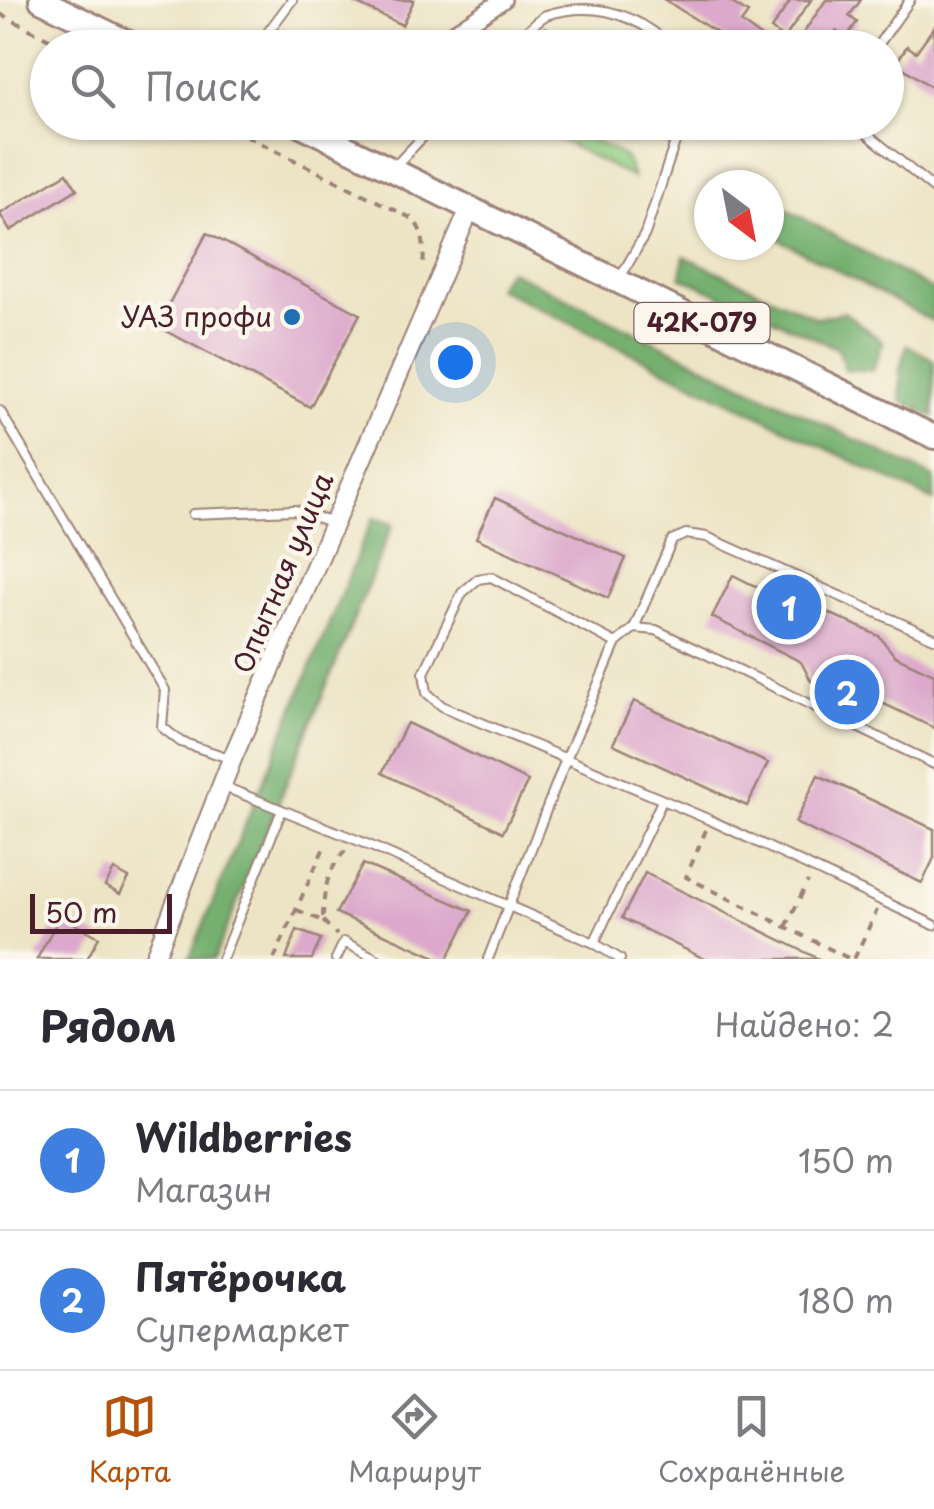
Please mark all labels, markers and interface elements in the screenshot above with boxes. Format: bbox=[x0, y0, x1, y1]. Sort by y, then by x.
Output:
search box bbox=[30, 30, 904, 140]
text: Поиск bbox=[145, 57, 260, 114]
icon: search bbox=[65, 58, 120, 113]
north arrow bbox=[694, 170, 784, 260]
place label: УАЗ профи bbox=[121, 294, 272, 337]
road number: 42К-079 bbox=[634, 303, 770, 343]
marker: УАЗ профи bbox=[281, 306, 303, 328]
your location bbox=[430, 337, 481, 388]
street label: Опытная улица bbox=[220, 465, 344, 680]
pin: 1 bbox=[756, 570, 822, 644]
pin: 2 bbox=[814, 654, 880, 730]
scale bar bbox=[30, 889, 172, 934]
text: 50 m bbox=[45, 890, 118, 933]
text: Рядом bbox=[40, 993, 177, 1056]
text: Найдено: 2 bbox=[715, 1000, 894, 1048]
text: Wildberries bbox=[135, 1108, 352, 1165]
text: 1 bbox=[65, 1136, 80, 1184]
text: 150 m bbox=[798, 1136, 894, 1184]
text: Магазин bbox=[135, 1165, 272, 1213]
text: Пятёрочка bbox=[135, 1248, 346, 1305]
text: 2 bbox=[61, 1276, 84, 1324]
text: 180 m bbox=[798, 1276, 894, 1324]
text: Супермаркет bbox=[135, 1305, 349, 1353]
tab: Карта bbox=[89, 1389, 171, 1492]
tab: Маршрут bbox=[348, 1389, 481, 1492]
tab: Сохранённые bbox=[658, 1389, 845, 1492]

